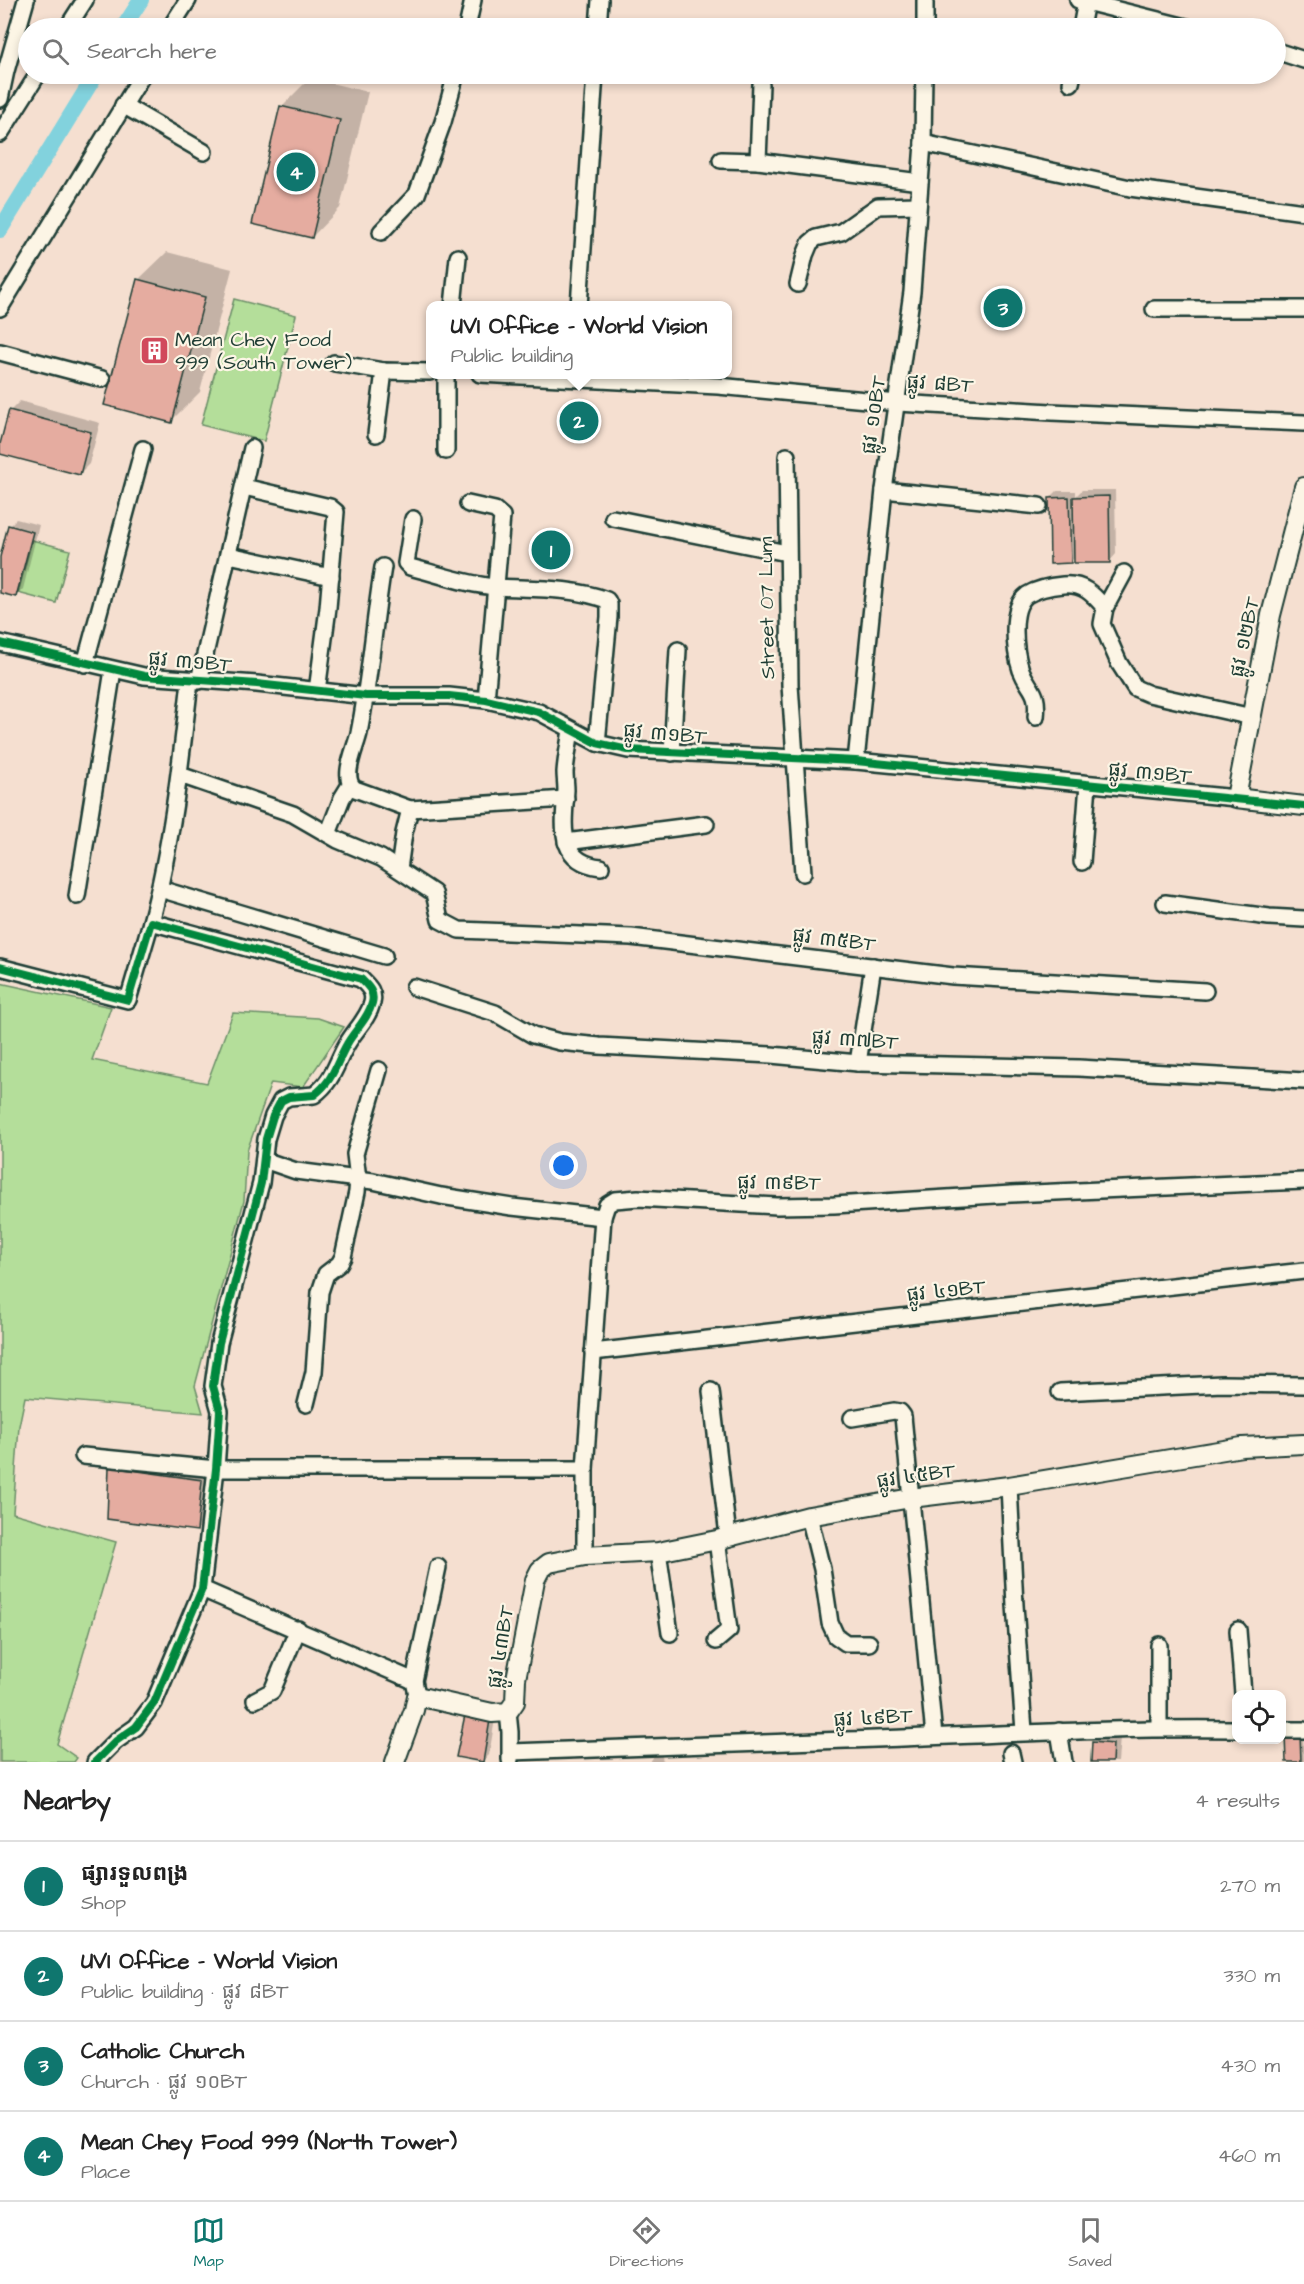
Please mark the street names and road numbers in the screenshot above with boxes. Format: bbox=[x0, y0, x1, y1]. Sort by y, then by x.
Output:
street label: ផ្លូវ ៨BT bbox=[906, 368, 975, 404]
street label: ផ្លូវ ១០BT bbox=[855, 373, 897, 457]
street label: Street 07 Lum bbox=[752, 536, 782, 679]
street label: ផ្លូវ ១២BT bbox=[1223, 594, 1271, 681]
street label: ផ្លូវ ៣១BT bbox=[147, 644, 234, 684]
street label: ផ្លូវ ៣១BT bbox=[622, 716, 709, 756]
street label: ផ្លូវ ៣១BT bbox=[1107, 755, 1194, 795]
street label: ផ្លូវ ៣៥BT bbox=[790, 921, 878, 963]
street label: ផ្លូវ ៣៧BT bbox=[810, 1023, 900, 1061]
street label: ផ្លូវ ៣៩BT bbox=[737, 1168, 822, 1202]
street label: ផ្លូវ ៤១BT bbox=[905, 1273, 988, 1313]
street label: ផ្លូវ ៤៥BT bbox=[875, 1457, 958, 1499]
street label: ផ្លូវ ៤៣BT bbox=[481, 1603, 525, 1691]
street label: ផ្លូវ ៤៩BT bbox=[833, 1702, 914, 1738]

